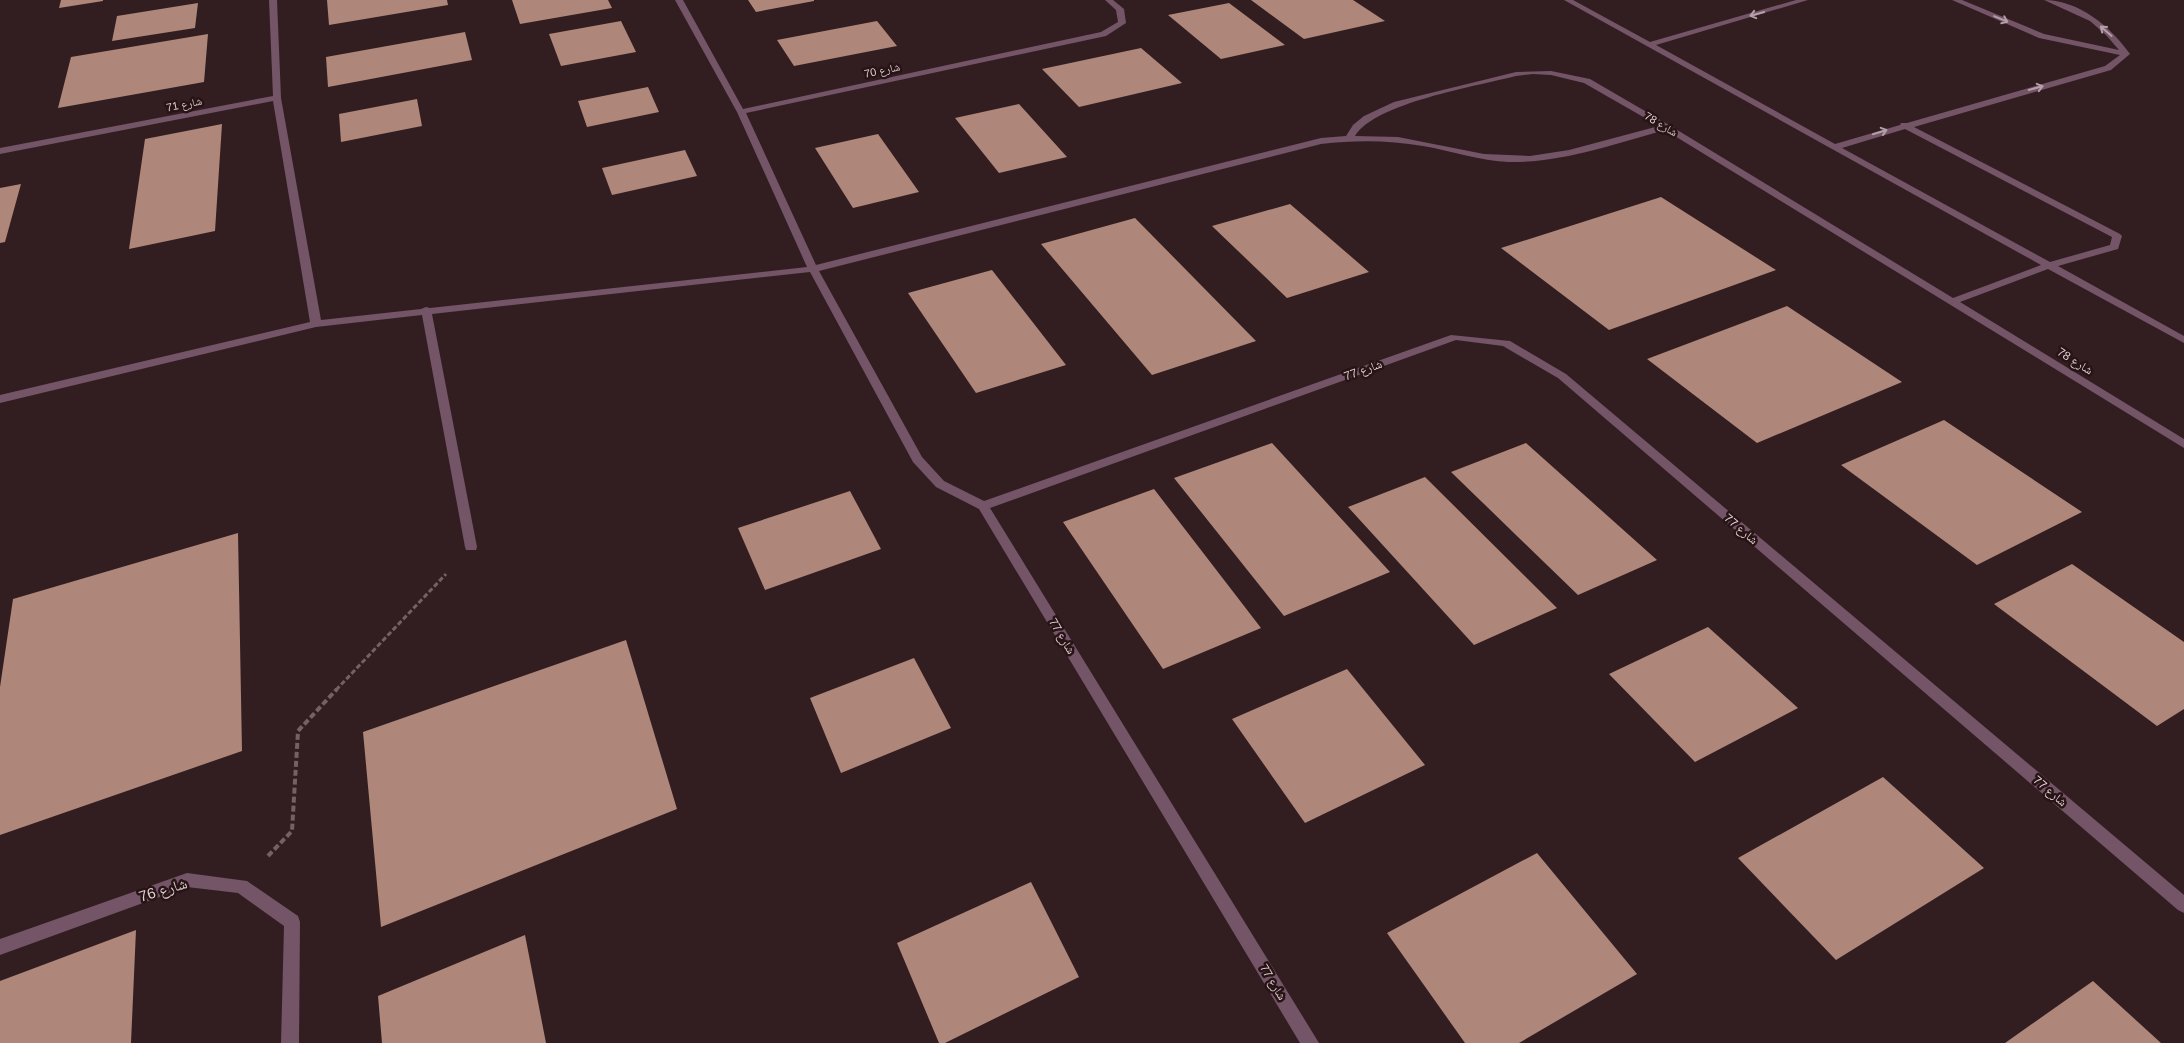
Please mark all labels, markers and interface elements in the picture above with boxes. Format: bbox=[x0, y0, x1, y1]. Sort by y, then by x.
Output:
one-way arrow bbox=[1749, 9, 1765, 19]
one-way arrow bbox=[1993, 15, 2008, 24]
one-way arrow bbox=[2100, 25, 2113, 36]
street label: شارع 70 bbox=[863, 60, 901, 81]
one-way arrow bbox=[2028, 82, 2044, 92]
street label: شارع 71 bbox=[165, 95, 203, 114]
street label: شارع 78 bbox=[1642, 110, 1680, 139]
one-way arrow bbox=[1872, 127, 1888, 137]
street label: شارع 78 bbox=[2054, 345, 2096, 378]
street label: شارع 77 bbox=[1342, 357, 1384, 384]
street label: شارع 77 bbox=[1721, 511, 1761, 548]
street label: شارع 77 bbox=[1045, 615, 1078, 657]
street label: شارع 77 bbox=[2030, 773, 2070, 810]
street label: شارع 76 bbox=[137, 874, 190, 907]
street label: شارع 77 bbox=[1256, 961, 1289, 1003]

